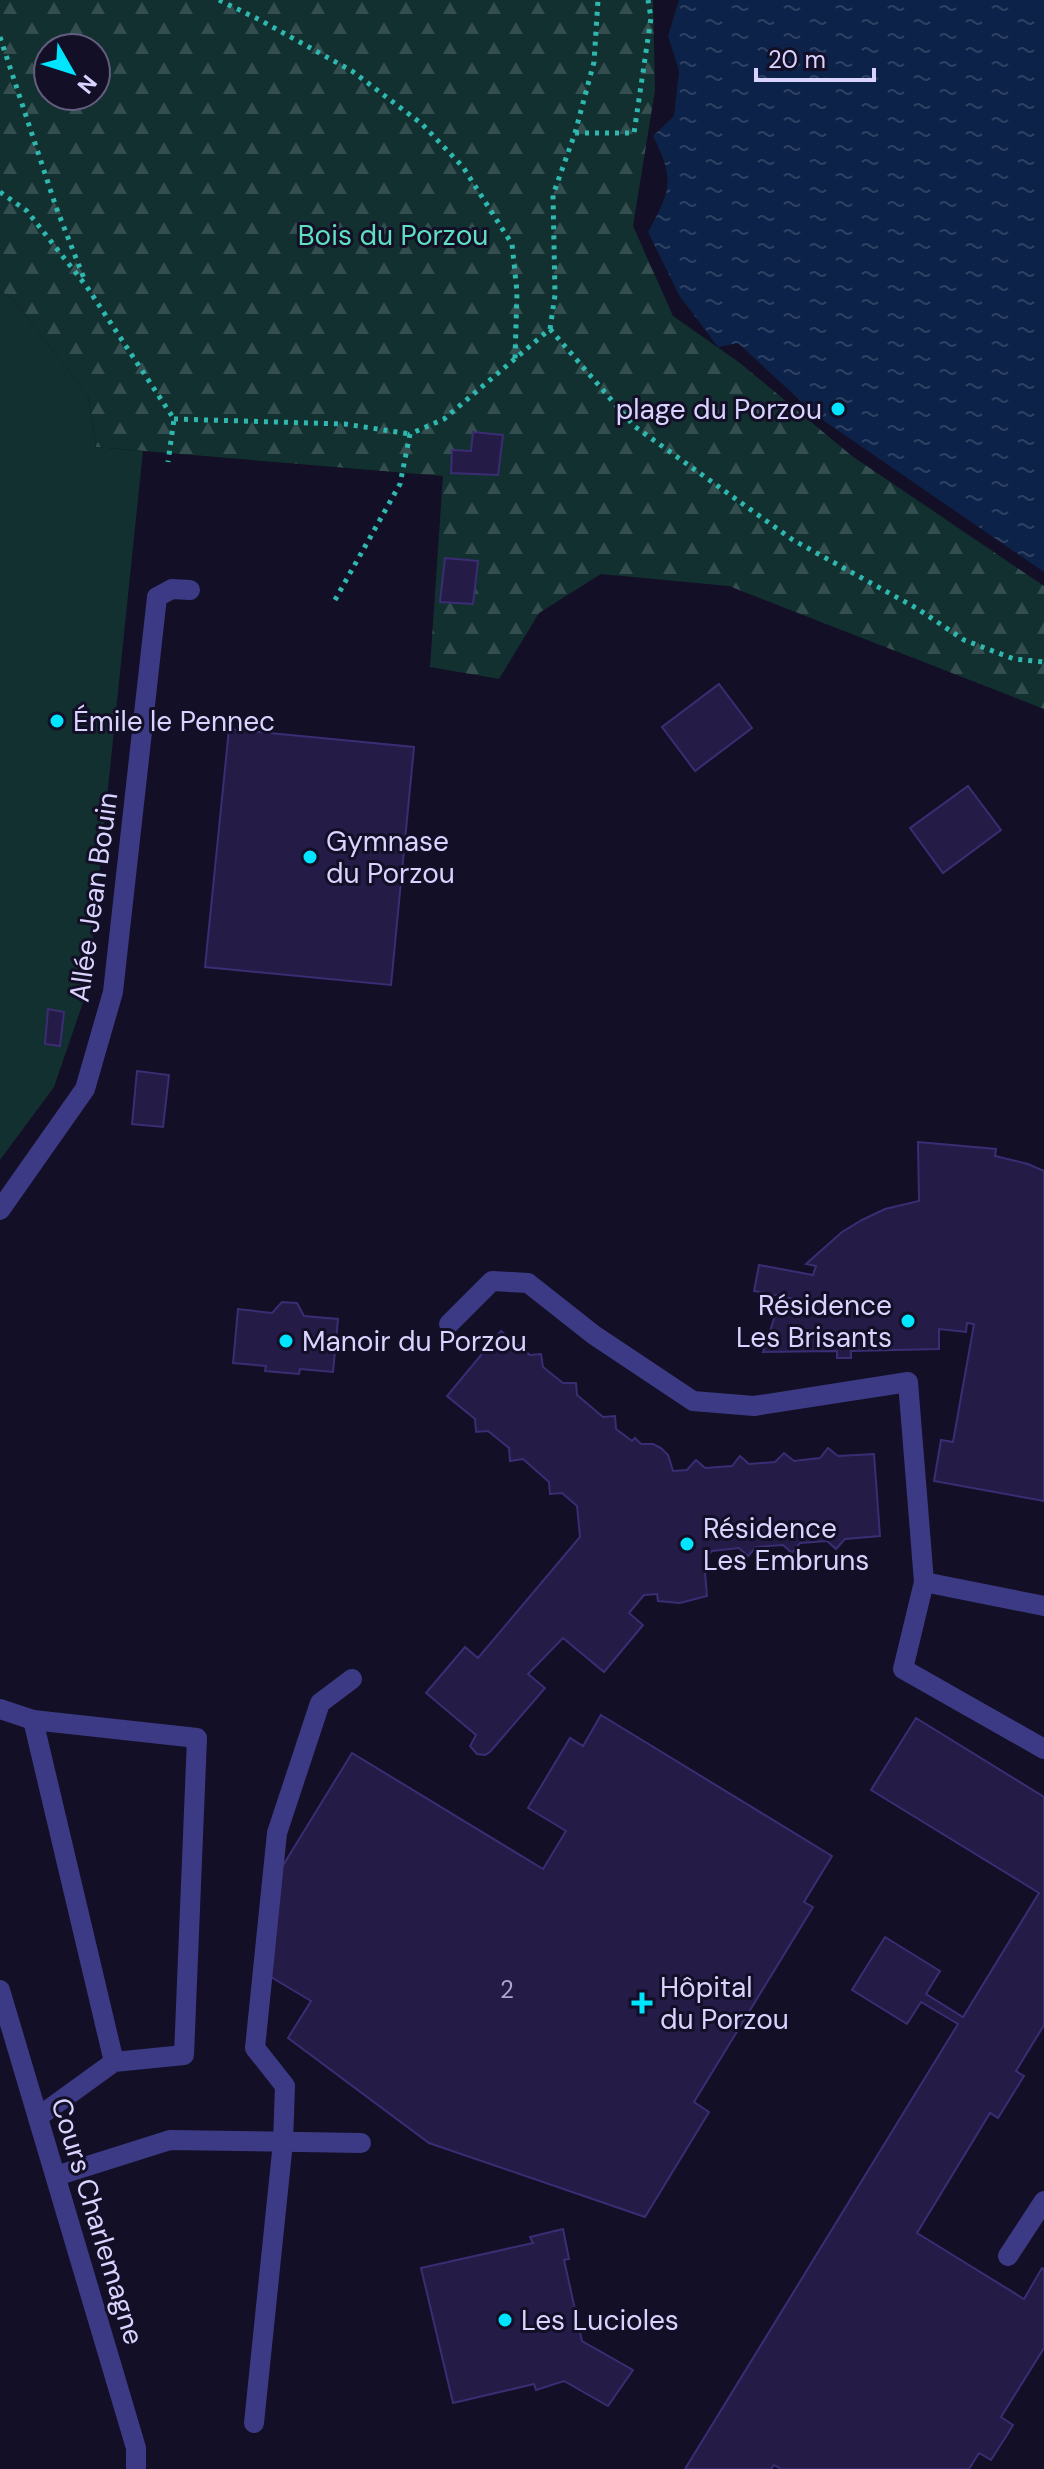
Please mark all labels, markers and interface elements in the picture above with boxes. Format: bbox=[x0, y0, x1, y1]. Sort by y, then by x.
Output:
north arrow bbox=[32, 32, 112, 112]
scale bar bbox=[756, 32, 874, 82]
text: 20 m bbox=[768, 44, 826, 75]
text: N bbox=[71, 69, 103, 100]
park label: Bois du Porzou bbox=[298, 217, 488, 254]
place label: plage du Porzou bbox=[616, 391, 822, 428]
marker: plage du Porzou bbox=[829, 400, 847, 418]
place label: Émile le Pennec bbox=[73, 703, 275, 740]
marker: Émile le Pennec bbox=[48, 712, 66, 730]
street label: Allée Jean Bouin bbox=[60, 790, 127, 1004]
place label: Gymnase du Porzou bbox=[326, 823, 455, 892]
marker: Gymnase du Porzou bbox=[301, 848, 319, 866]
place label: Résidence Les Brisants bbox=[736, 1287, 892, 1356]
marker: Résidence Les Brisants bbox=[899, 1312, 917, 1330]
place label: Manoir du Porzou bbox=[302, 1323, 527, 1360]
marker: Manoir du Porzou bbox=[277, 1332, 295, 1350]
place label: Résidence Les Embruns bbox=[703, 1510, 869, 1579]
marker: Résidence Les Embruns bbox=[678, 1535, 696, 1553]
place label: Hôpital du Porzou bbox=[660, 1969, 789, 2038]
house number: 2 bbox=[500, 1974, 514, 2005]
marker: Hôpital du Porzou bbox=[631, 1992, 653, 2014]
street label: Cours Charlemagne bbox=[42, 2093, 153, 2349]
place label: Les Lucioles bbox=[521, 2302, 679, 2339]
marker: Les Lucioles bbox=[496, 2311, 514, 2329]

